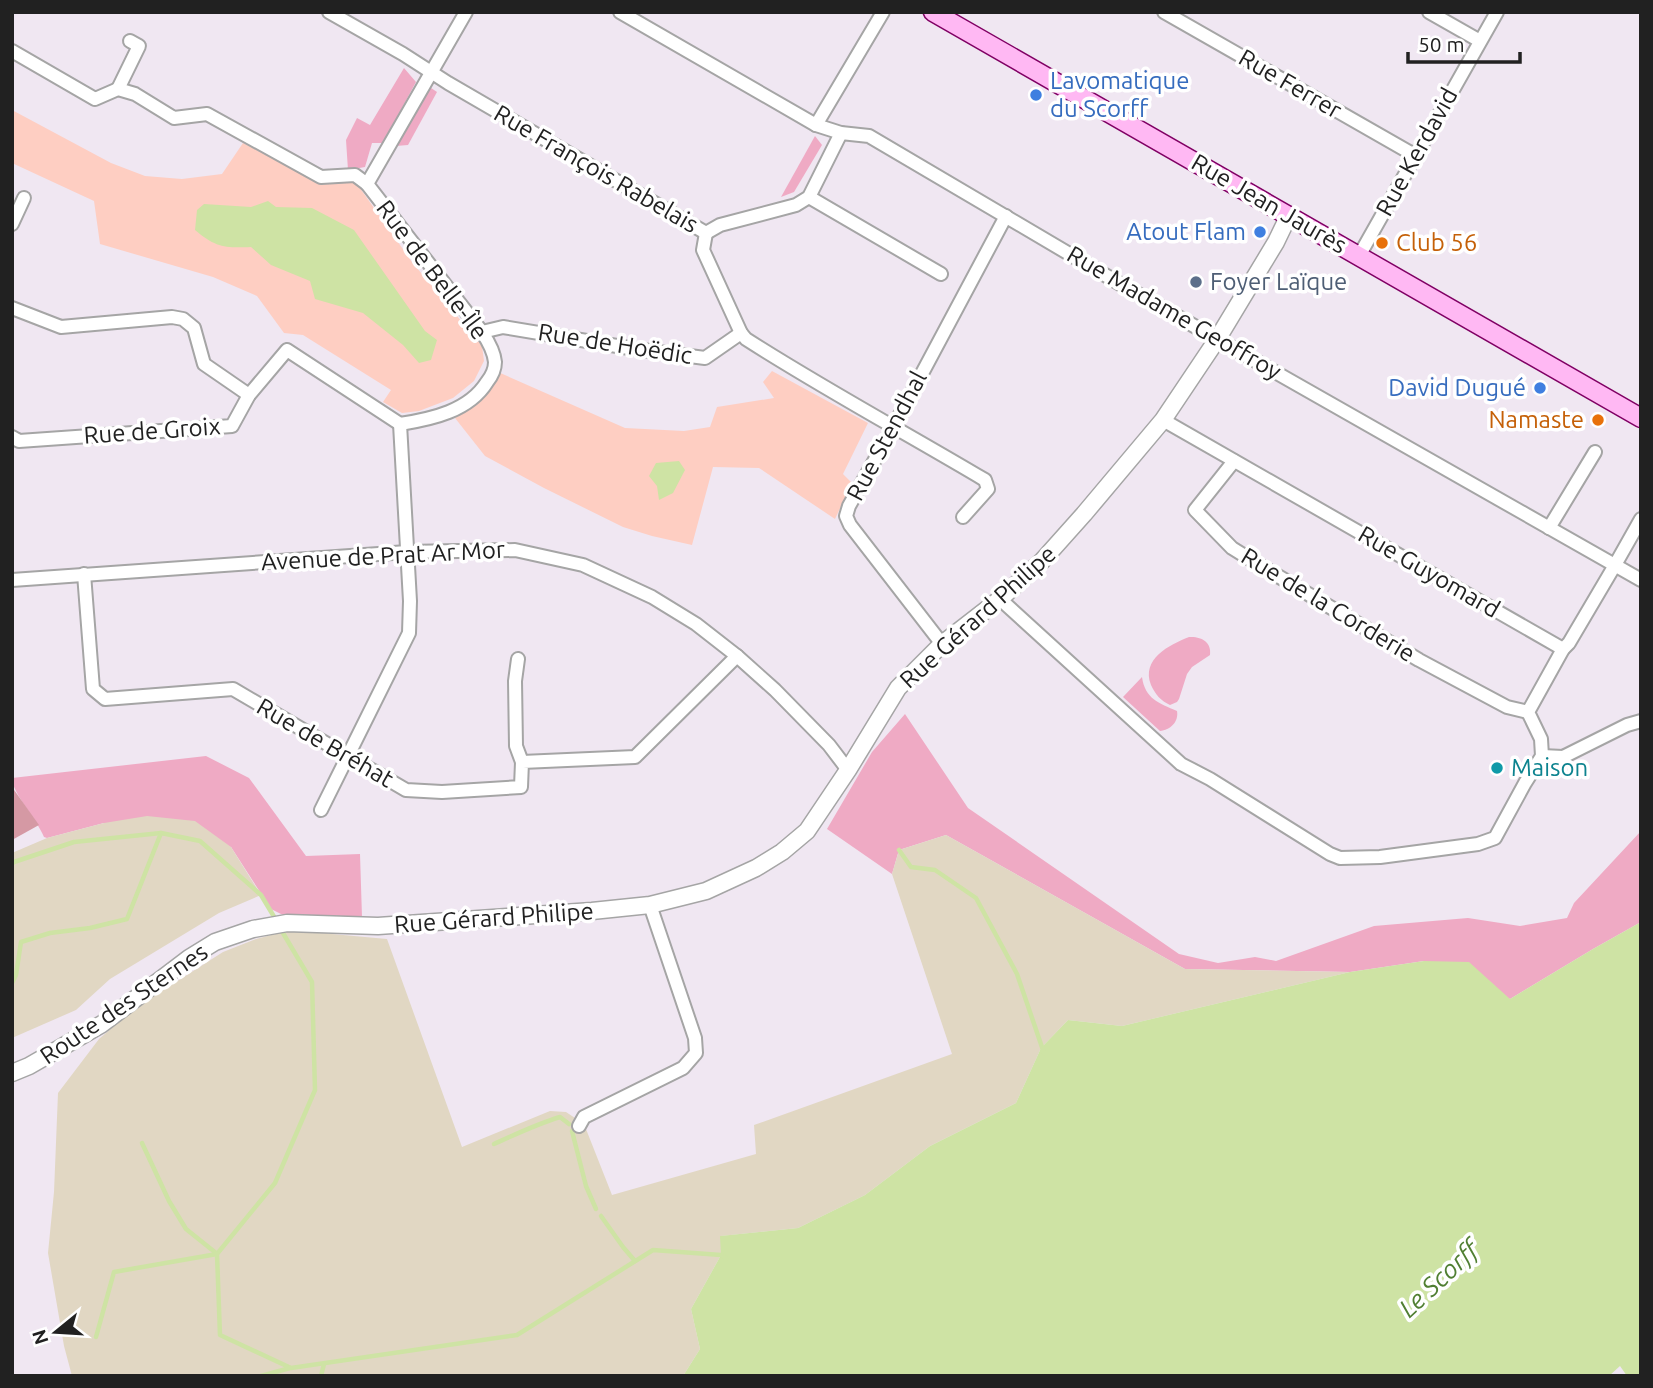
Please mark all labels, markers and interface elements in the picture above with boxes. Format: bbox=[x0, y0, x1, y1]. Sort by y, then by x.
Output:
scale bar bbox=[1408, 21, 1520, 65]
text: 50 m bbox=[1418, 32, 1465, 56]
street label: Rue Ferrer bbox=[1234, 43, 1346, 124]
place label: Lavomatique du Scorff bbox=[1050, 67, 1190, 122]
street label: Rue Kerdavid bbox=[1370, 83, 1463, 220]
marker: Lavomatique du Scorff bbox=[1028, 87, 1044, 103]
street label: Rue François Rabelais bbox=[489, 99, 703, 238]
street label: Rue Jean Jaurès bbox=[1187, 148, 1352, 259]
street label: Rue de Belle-Île bbox=[371, 194, 494, 345]
place label: Atout Flam bbox=[1126, 218, 1246, 245]
marker: Atout Flam bbox=[1252, 224, 1268, 240]
place label: Club 56 bbox=[1396, 229, 1477, 256]
marker: Club 56 bbox=[1374, 235, 1390, 251]
street label: Rue Madame Geoffroy bbox=[1062, 240, 1286, 385]
place label: Foyer Laïque bbox=[1210, 268, 1347, 295]
marker: Foyer Laïque bbox=[1188, 274, 1204, 290]
street label: Rue de Hoëdic bbox=[536, 318, 694, 369]
street label: Rue Stendhal bbox=[841, 366, 932, 505]
place label: David Dugué bbox=[1388, 374, 1526, 401]
marker: David Dugué bbox=[1532, 380, 1548, 396]
place label: Namaste bbox=[1488, 406, 1584, 433]
street label: Rue de Groix bbox=[83, 412, 221, 449]
marker: Namaste bbox=[1590, 412, 1606, 428]
street label: Rue Guyomard bbox=[1354, 520, 1505, 623]
street label: Avenue de Prat Ar Mor bbox=[260, 536, 506, 575]
street label: Rue Gérard Philipe bbox=[894, 540, 1061, 694]
street label: Rue de la Corderie bbox=[1237, 542, 1420, 667]
street label: Rue de Bréhat bbox=[252, 693, 399, 793]
place label: Maison bbox=[1511, 754, 1588, 781]
marker: Maison bbox=[1489, 760, 1505, 776]
street label: Rue Gérard Philipe bbox=[393, 897, 595, 938]
street label: Route des Sternes bbox=[35, 938, 212, 1069]
water label: Le Scorff bbox=[1393, 1232, 1487, 1323]
north arrow bbox=[21, 1297, 91, 1367]
text: N bbox=[27, 1327, 52, 1347]

